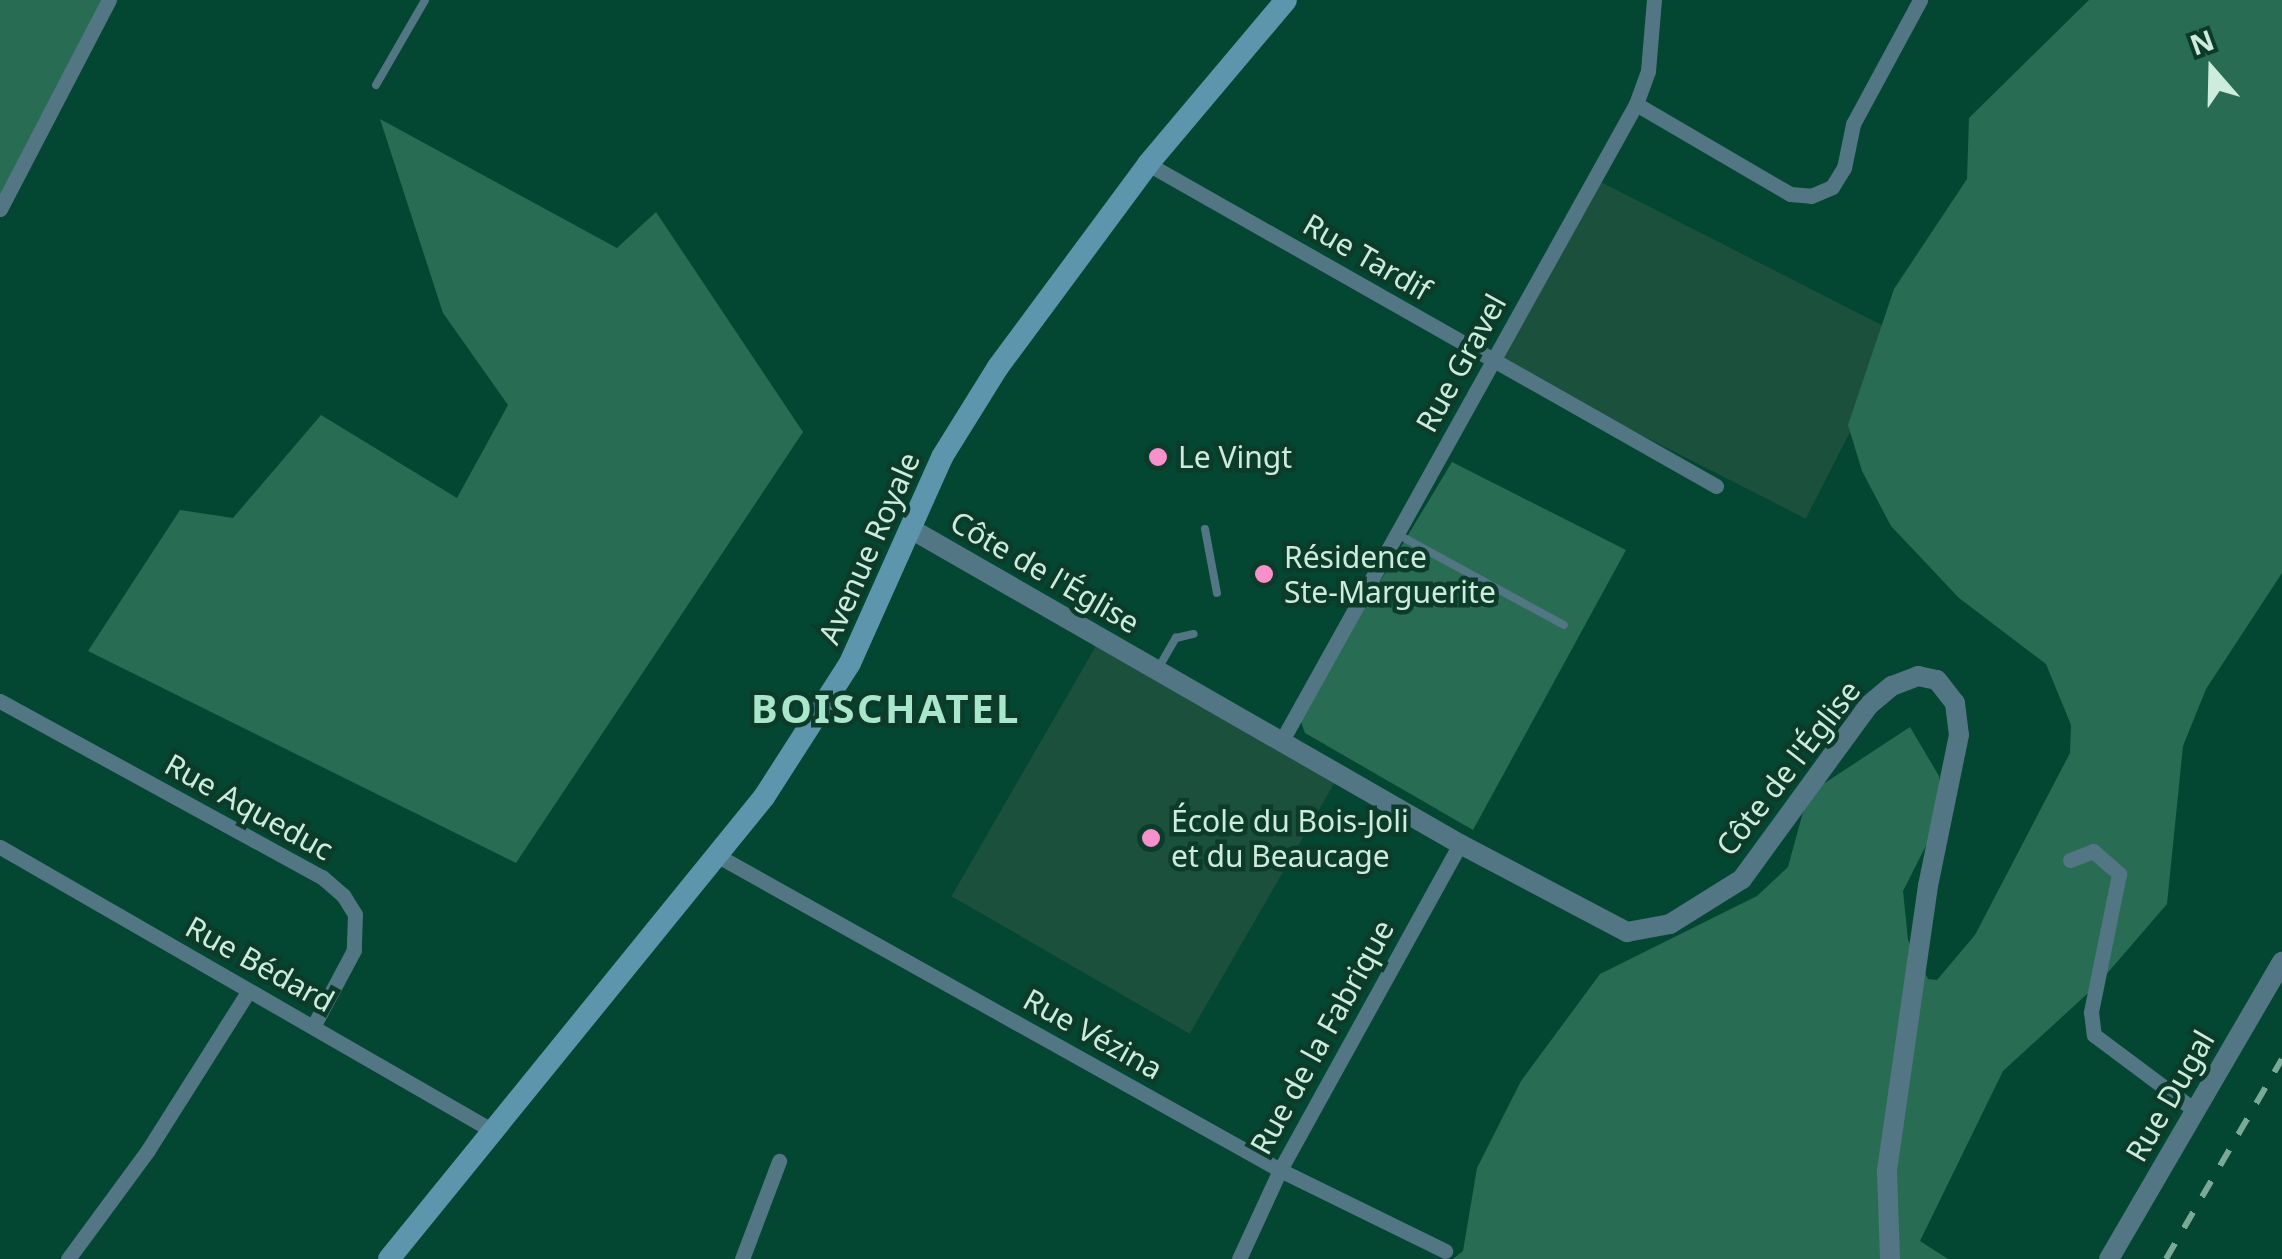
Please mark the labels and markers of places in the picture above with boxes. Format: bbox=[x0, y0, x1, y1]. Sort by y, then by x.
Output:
place label: Le Vingt bbox=[1178, 439, 1292, 475]
marker: Le Vingt bbox=[1147, 446, 1169, 468]
place label: Résidence Ste-Marguerite bbox=[1284, 539, 1496, 610]
marker: Résidence Ste-Marguerite bbox=[1253, 563, 1275, 585]
place label: École du Bois-Joli et du Beaucage bbox=[1171, 803, 1409, 874]
marker: École du Bois-Joli et du Beaucage bbox=[1140, 827, 1162, 849]

